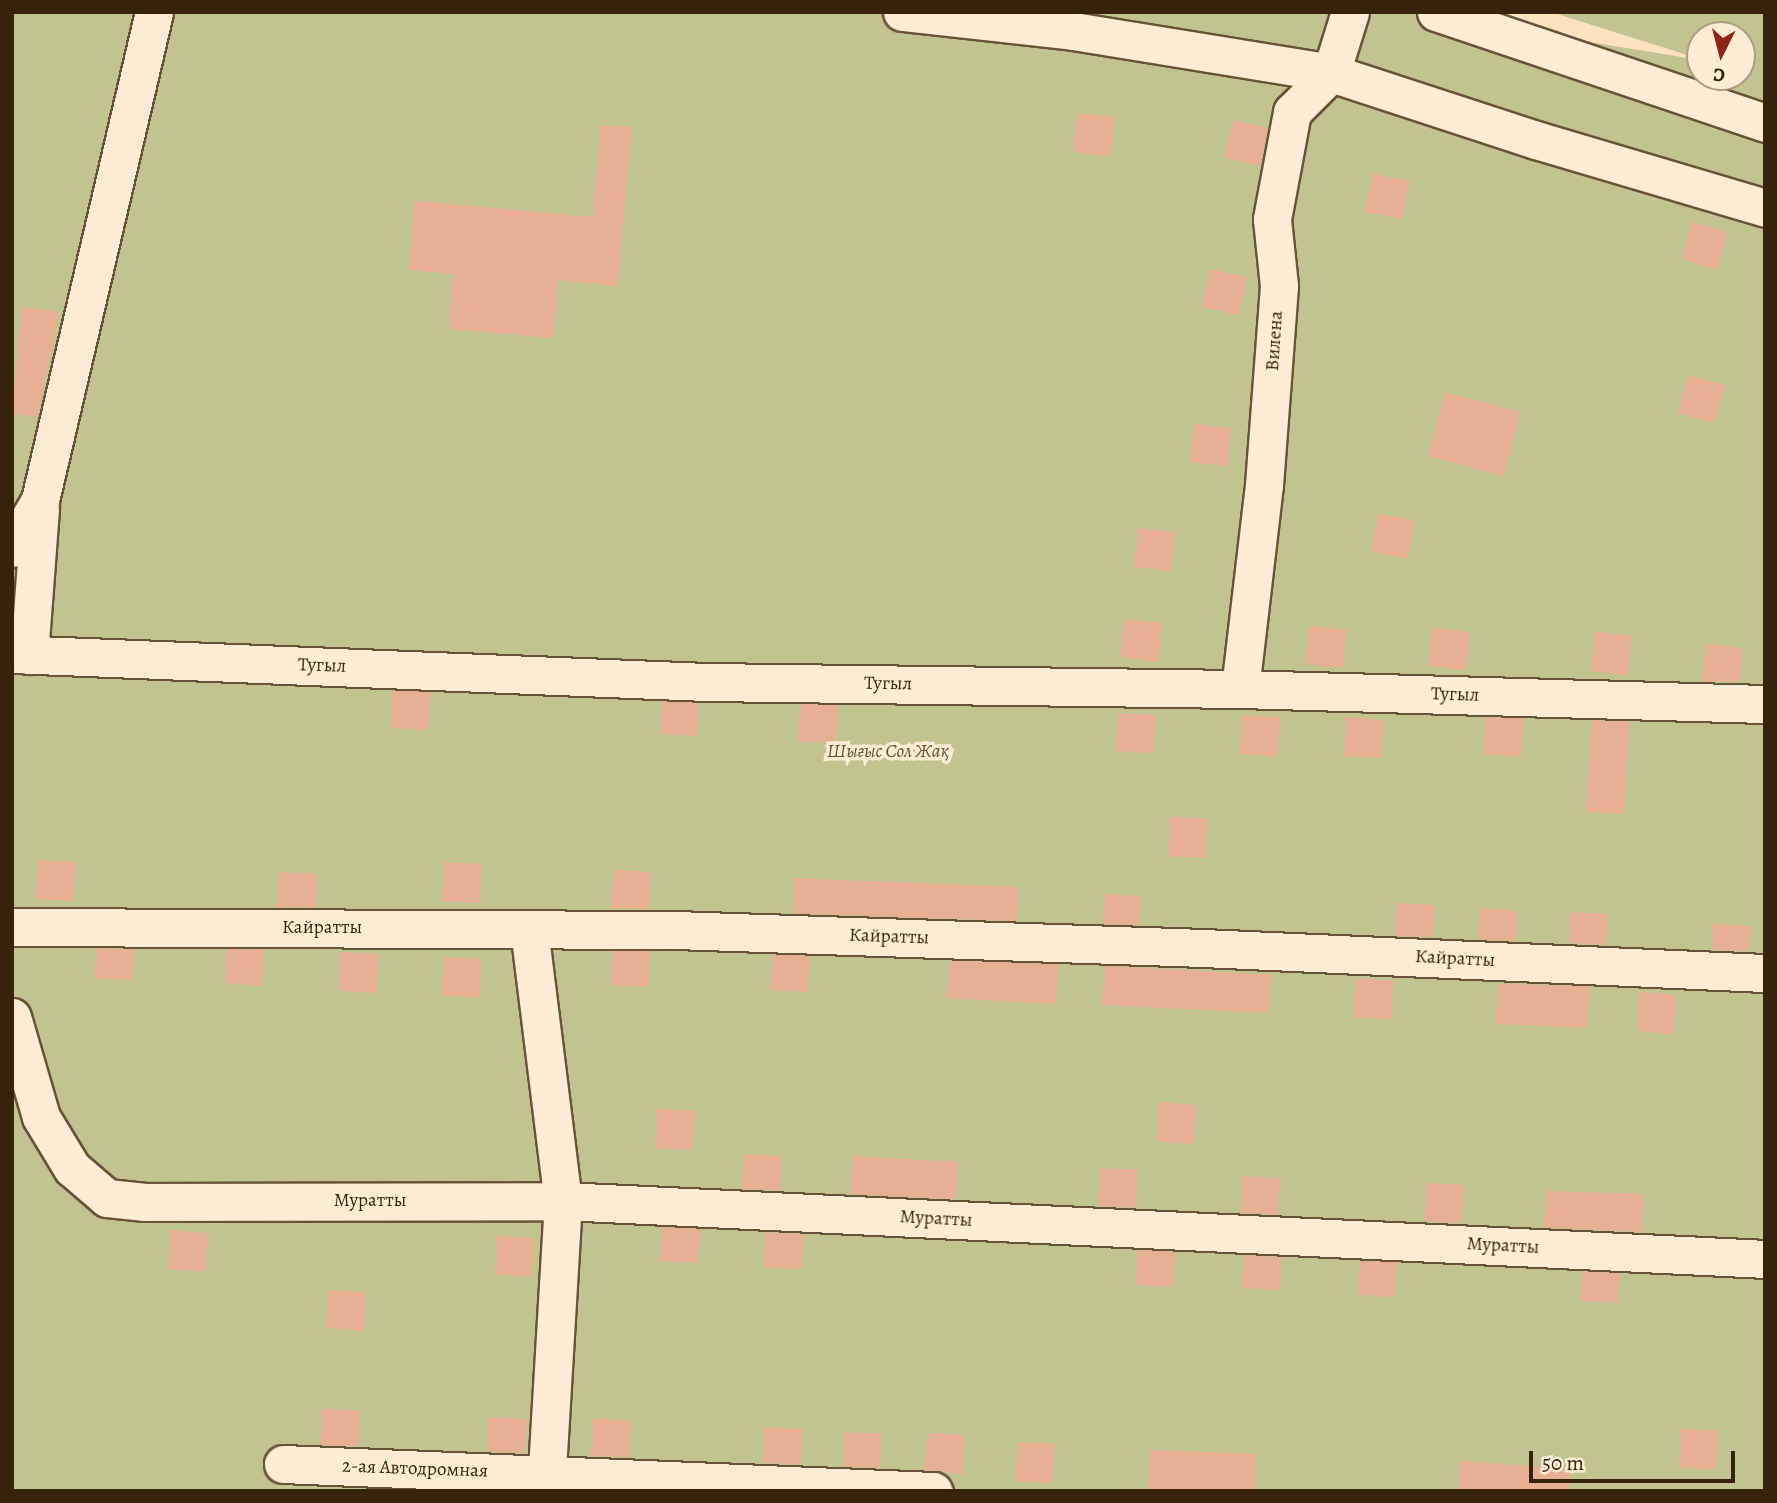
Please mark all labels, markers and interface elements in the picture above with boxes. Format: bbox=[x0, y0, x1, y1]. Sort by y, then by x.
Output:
north arrow bbox=[1686, 21, 1756, 91]
text: С bbox=[1712, 61, 1726, 88]
street label: Вилена bbox=[1262, 310, 1288, 372]
street label: Тугыл bbox=[298, 654, 346, 678]
street label: Тугыл bbox=[864, 672, 912, 696]
street label: Тугыл bbox=[1431, 683, 1479, 707]
park label: Шығыс Сол Жақ bbox=[827, 741, 949, 763]
street label: Кайратты bbox=[282, 917, 362, 939]
street label: Кайратты bbox=[849, 924, 929, 950]
street label: Кайратты bbox=[1414, 946, 1496, 972]
street label: Муратты bbox=[334, 1190, 406, 1212]
street label: Муратты bbox=[899, 1206, 973, 1232]
street label: Муратты bbox=[1466, 1233, 1540, 1259]
scale bar bbox=[1532, 1436, 1738, 1480]
text: 50 m bbox=[1542, 1449, 1584, 1477]
street label: 2-ая Автодромная bbox=[341, 1455, 489, 1483]

